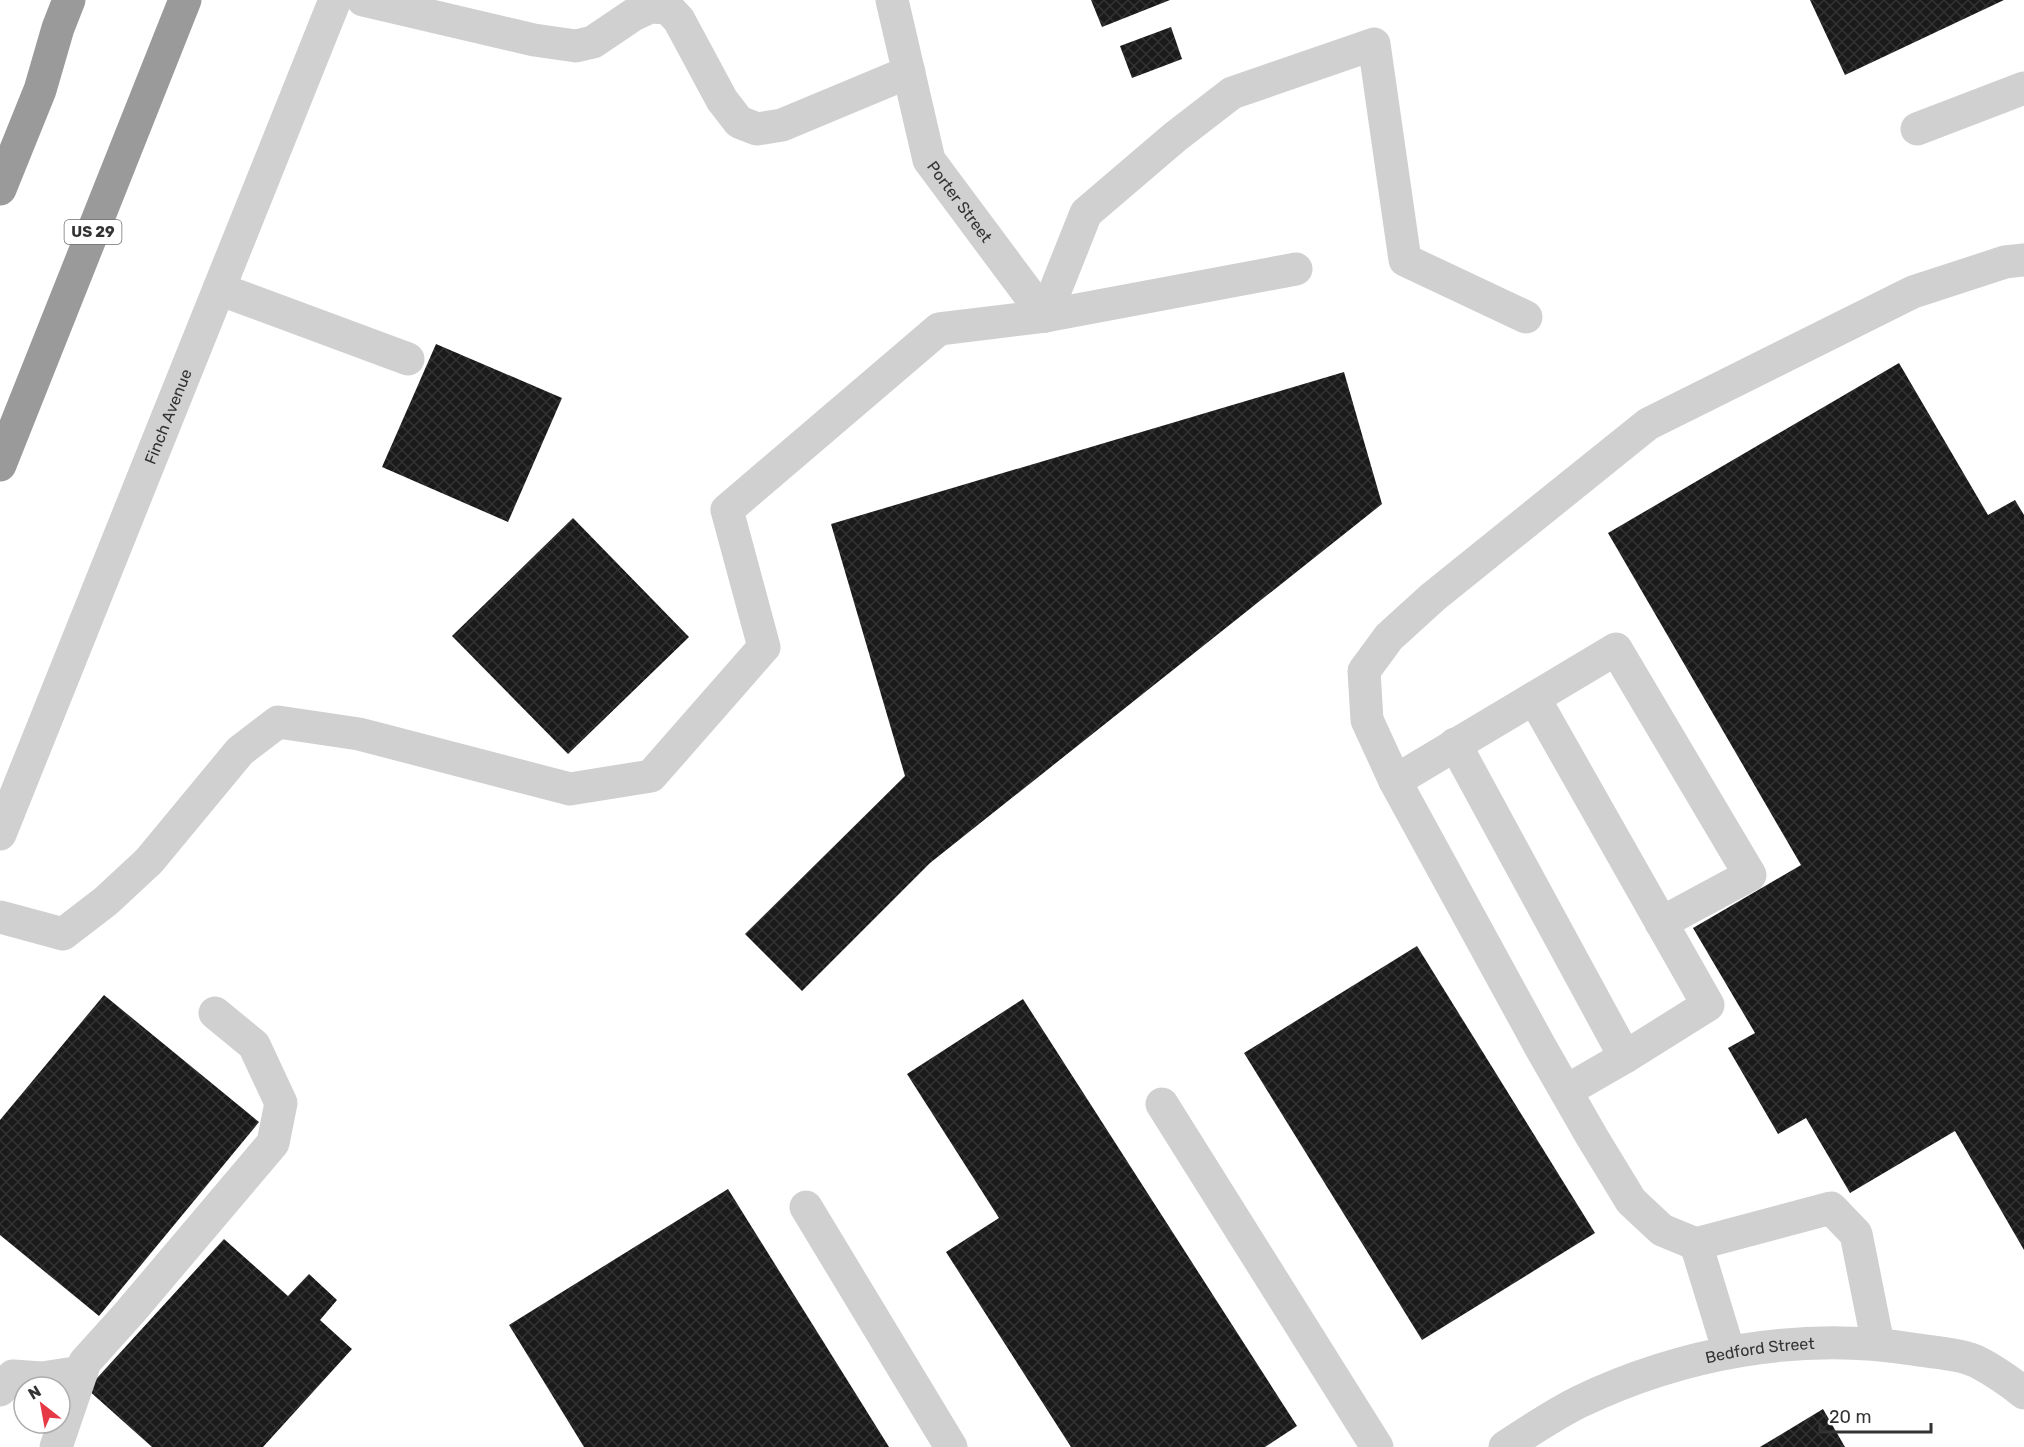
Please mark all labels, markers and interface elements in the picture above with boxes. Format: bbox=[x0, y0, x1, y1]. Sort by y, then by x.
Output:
street label: Porter Street bbox=[923, 157, 996, 246]
road number: US 29 bbox=[64, 220, 122, 244]
street label: Finch Avenue bbox=[141, 366, 196, 467]
street label: Bedford Street bbox=[1704, 1334, 1815, 1367]
north arrow bbox=[12, 1375, 72, 1435]
text: N bbox=[25, 1381, 44, 1404]
scale bar bbox=[1820, 1396, 1931, 1434]
text: 20 m bbox=[1829, 1406, 1871, 1428]

